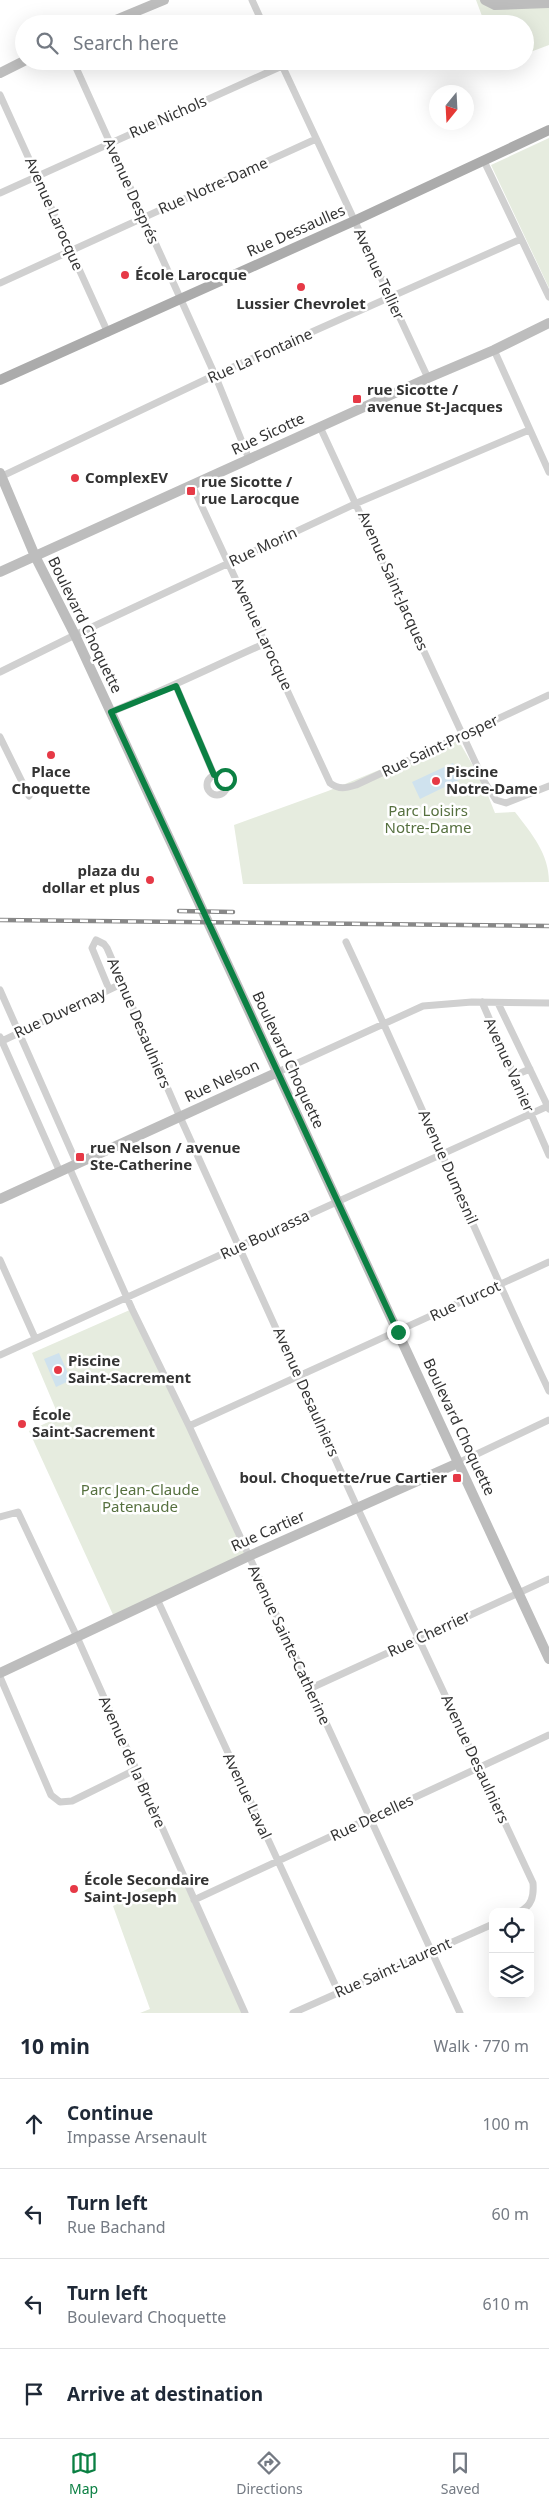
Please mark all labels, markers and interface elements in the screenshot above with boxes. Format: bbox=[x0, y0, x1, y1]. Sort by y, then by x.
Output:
search box bbox=[15, 15, 534, 70]
icon: search bbox=[33, 29, 61, 57]
text: Search here bbox=[73, 30, 179, 56]
north arrow bbox=[429, 85, 474, 130]
street label: Rue Nichols bbox=[126, 90, 210, 142]
street label: Avenue Després bbox=[100, 134, 164, 247]
street label: Rue Notre-Dame bbox=[155, 152, 271, 218]
street label: Avenue Larocque bbox=[21, 154, 89, 273]
street label: Rue Dessaulles bbox=[243, 199, 348, 261]
street label: Avenue Tellier bbox=[350, 225, 410, 322]
place label: École Larocque bbox=[135, 264, 247, 284]
marker: École Larocque bbox=[119, 269, 131, 281]
marker: Lussier Chevrolet bbox=[295, 281, 307, 293]
place label: Lussier Chevrolet bbox=[236, 293, 366, 313]
street label: Rue La Fontaine bbox=[204, 323, 315, 387]
place label: rue Sicotte / avenue St-Jacques bbox=[367, 379, 503, 416]
marker: rue Sicotte / avenue St-Jacques bbox=[351, 393, 363, 405]
street label: Rue Sicotte bbox=[228, 407, 307, 459]
place label: ComplexEV bbox=[85, 467, 168, 487]
place label: rue Sicotte / rue Larocque bbox=[201, 471, 299, 508]
marker: ComplexEV bbox=[69, 472, 81, 484]
marker: rue Sicotte / rue Larocque bbox=[185, 485, 197, 497]
street label: Avenue Saint-Jacques bbox=[354, 508, 434, 653]
street label: Rue Morin bbox=[225, 522, 300, 571]
street label: Boulevard Choquette bbox=[44, 553, 128, 696]
street label: Avenue Larocque bbox=[228, 574, 298, 693]
street label: Rue Saint-Prosper bbox=[378, 709, 501, 781]
marker: Place Choquette bbox=[45, 749, 57, 761]
place label: Place Choquette bbox=[12, 761, 90, 798]
place label: Piscine Notre-Dame bbox=[446, 761, 538, 798]
route start bbox=[214, 768, 237, 791]
marker: Piscine Notre-Dame bbox=[430, 775, 442, 787]
park label: Parc Loisirs Notre-Dame bbox=[385, 800, 471, 837]
place label: plaza du dollar et plus bbox=[42, 860, 140, 897]
marker: plaza du dollar et plus bbox=[144, 874, 156, 886]
street label: Avenue Desaulniers bbox=[103, 954, 176, 1091]
street label: Rue Duvernay bbox=[11, 982, 109, 1042]
street label: Boulevard Choquette bbox=[248, 988, 330, 1131]
street label: Avenue Vanier bbox=[480, 1014, 540, 1115]
street label: Rue Nelson bbox=[181, 1054, 262, 1106]
street label: Avenue Dumesnil bbox=[415, 1106, 483, 1227]
place label: rue Nelson / avenue Ste-Catherine bbox=[90, 1137, 241, 1174]
marker: rue Nelson / avenue Ste-Catherine bbox=[74, 1151, 86, 1163]
street label: Rue Bourassa bbox=[217, 1205, 312, 1263]
street label: Rue Turcot bbox=[426, 1275, 504, 1325]
route end bbox=[387, 1321, 410, 1344]
street label: Avenue Desaulniers bbox=[269, 1324, 344, 1459]
place label: Piscine Saint-Sacrement bbox=[68, 1350, 191, 1387]
street label: Boulevard Choquette bbox=[419, 1355, 501, 1498]
marker: Piscine Saint-Sacrement bbox=[52, 1364, 64, 1376]
place label: École Saint-Sacrement bbox=[32, 1404, 155, 1441]
marker: École Saint-Sacrement bbox=[16, 1418, 28, 1430]
place label: boul. Choquette/rue Cartier bbox=[239, 1467, 447, 1487]
marker: boul. Choquette/rue Cartier bbox=[451, 1472, 463, 1484]
park label: Parc Jean-Claude Patenaude bbox=[81, 1479, 199, 1516]
street label: Rue Cartier bbox=[227, 1505, 308, 1555]
street label: Avenue Sainte-Catherine bbox=[244, 1562, 336, 1728]
street label: Rue Cherrier bbox=[384, 1605, 473, 1661]
street label: Avenue Desaulniers bbox=[437, 1691, 514, 1826]
street label: Avenue de la Bruère bbox=[95, 1692, 171, 1831]
street label: Avenue Laval bbox=[219, 1749, 277, 1842]
street label: Rue Decelles bbox=[327, 1789, 416, 1845]
place label: École Secondaire Saint-Joseph bbox=[84, 1869, 209, 1906]
marker: École Secondaire Saint-Joseph bbox=[68, 1883, 80, 1895]
map controls bbox=[489, 1908, 534, 1998]
button: locate bbox=[489, 1908, 534, 1953]
street label: Rue Saint-Laurent bbox=[331, 1932, 455, 2002]
button: layers bbox=[489, 1953, 534, 1998]
text: 10 min bbox=[20, 2032, 90, 2060]
text: Walk · 770 m bbox=[434, 2035, 529, 2057]
text: Continue bbox=[67, 2100, 153, 2126]
icon: ahead bbox=[20, 2110, 48, 2138]
text: 100 m bbox=[482, 2113, 529, 2135]
text: Impasse Arsenault bbox=[67, 2126, 207, 2148]
text: Turn left bbox=[67, 2190, 148, 2216]
icon: left bbox=[20, 2200, 48, 2228]
text: 60 m bbox=[492, 2203, 529, 2225]
text: Rue Bachand bbox=[67, 2216, 166, 2238]
text: Turn left bbox=[67, 2280, 148, 2306]
icon: left bbox=[20, 2290, 48, 2318]
text: 610 m bbox=[482, 2293, 529, 2315]
text: Boulevard Choquette bbox=[67, 2306, 226, 2328]
icon: arrive bbox=[20, 2380, 48, 2408]
text: Arrive at destination bbox=[67, 2381, 263, 2407]
tab: Map bbox=[69, 2449, 98, 2498]
tab: Directions bbox=[236, 2449, 303, 2498]
tab: Saved bbox=[441, 2449, 480, 2498]

